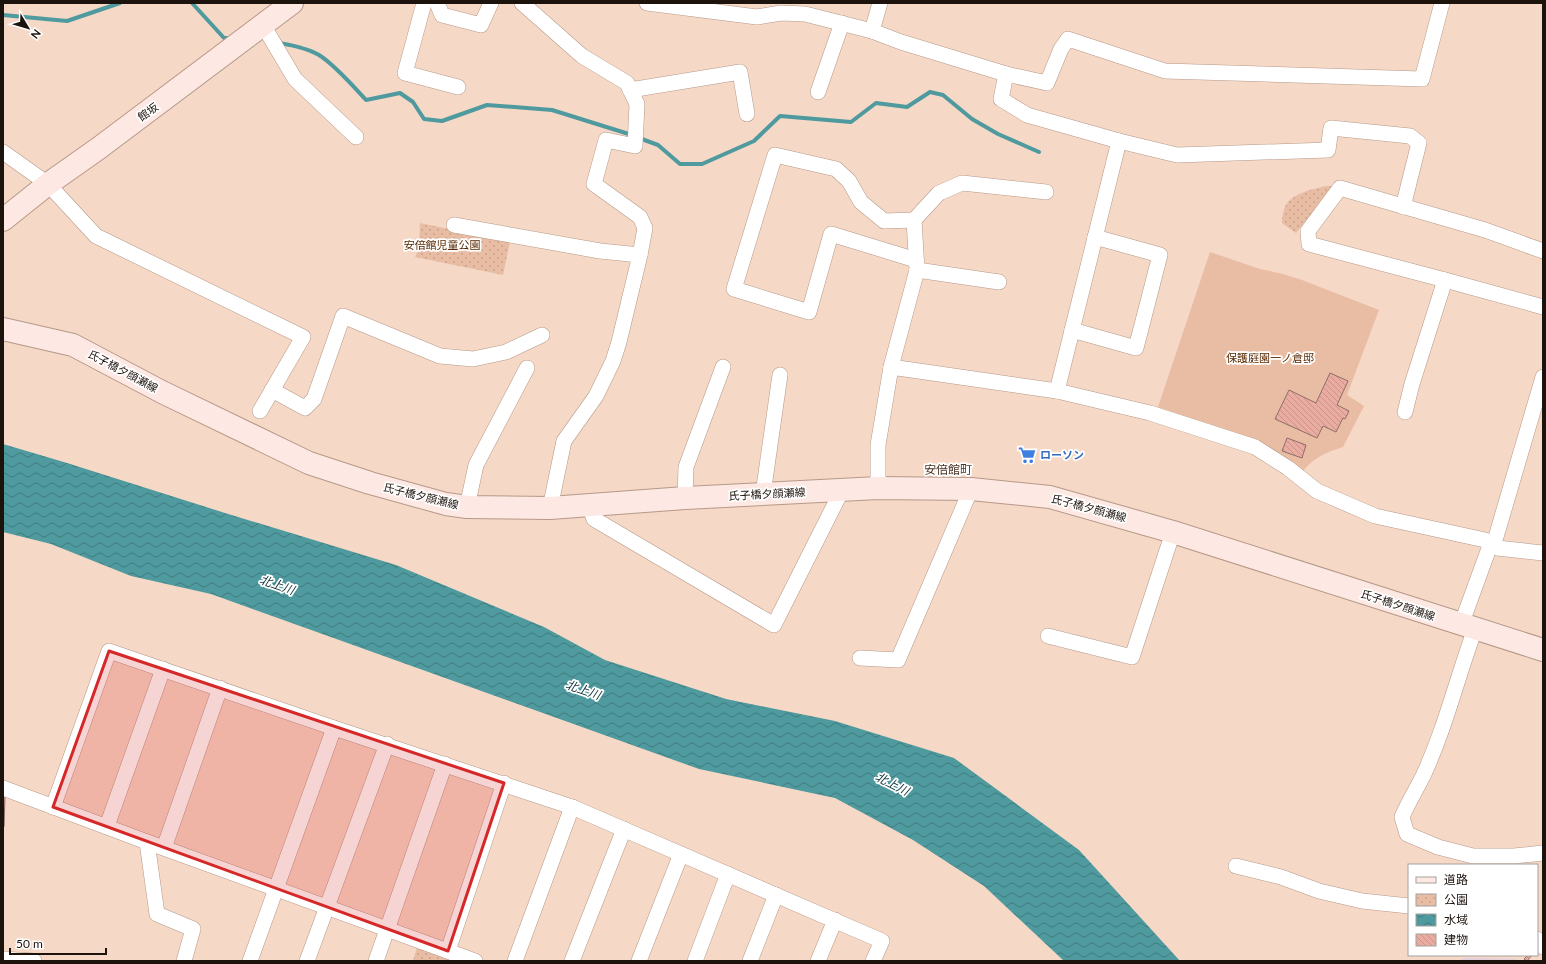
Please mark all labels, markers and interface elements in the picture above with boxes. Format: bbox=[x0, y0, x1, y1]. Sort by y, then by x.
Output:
north arrow bbox=[8, 8, 48, 48]
text: N bbox=[29, 27, 44, 42]
street label: 館坂 bbox=[135, 100, 160, 123]
park label: 安倍館児童公園 bbox=[404, 238, 481, 251]
street label: 氏子橋夕顔瀬線 bbox=[86, 347, 160, 394]
park label: 保護庭園一ノ倉邸 bbox=[1226, 351, 1314, 364]
supermarket icon: ローソン bbox=[1017, 445, 1037, 465]
place label: ローソン bbox=[1040, 448, 1084, 461]
district label: 安倍館町 bbox=[924, 462, 972, 477]
street label: 氏子橋夕顔瀬線 bbox=[382, 480, 460, 511]
street label: 氏子橋夕顔瀬線 bbox=[728, 485, 806, 502]
street label: 氏子橋夕顔瀬線 bbox=[1050, 491, 1128, 524]
water label: 北上川 bbox=[258, 572, 299, 598]
street label: 氏子橋夕顔瀬線 bbox=[1360, 586, 1437, 623]
water label: 北上川 bbox=[564, 677, 605, 703]
water label: 北上川 bbox=[873, 769, 913, 799]
legend bbox=[1408, 864, 1538, 956]
text: 道路 bbox=[1444, 872, 1468, 887]
text: 公園 bbox=[1444, 892, 1468, 907]
text: 水域 bbox=[1444, 912, 1468, 927]
scale bar bbox=[10, 930, 106, 956]
text: 建物 bbox=[1444, 932, 1468, 947]
text: 50 m bbox=[16, 936, 43, 951]

